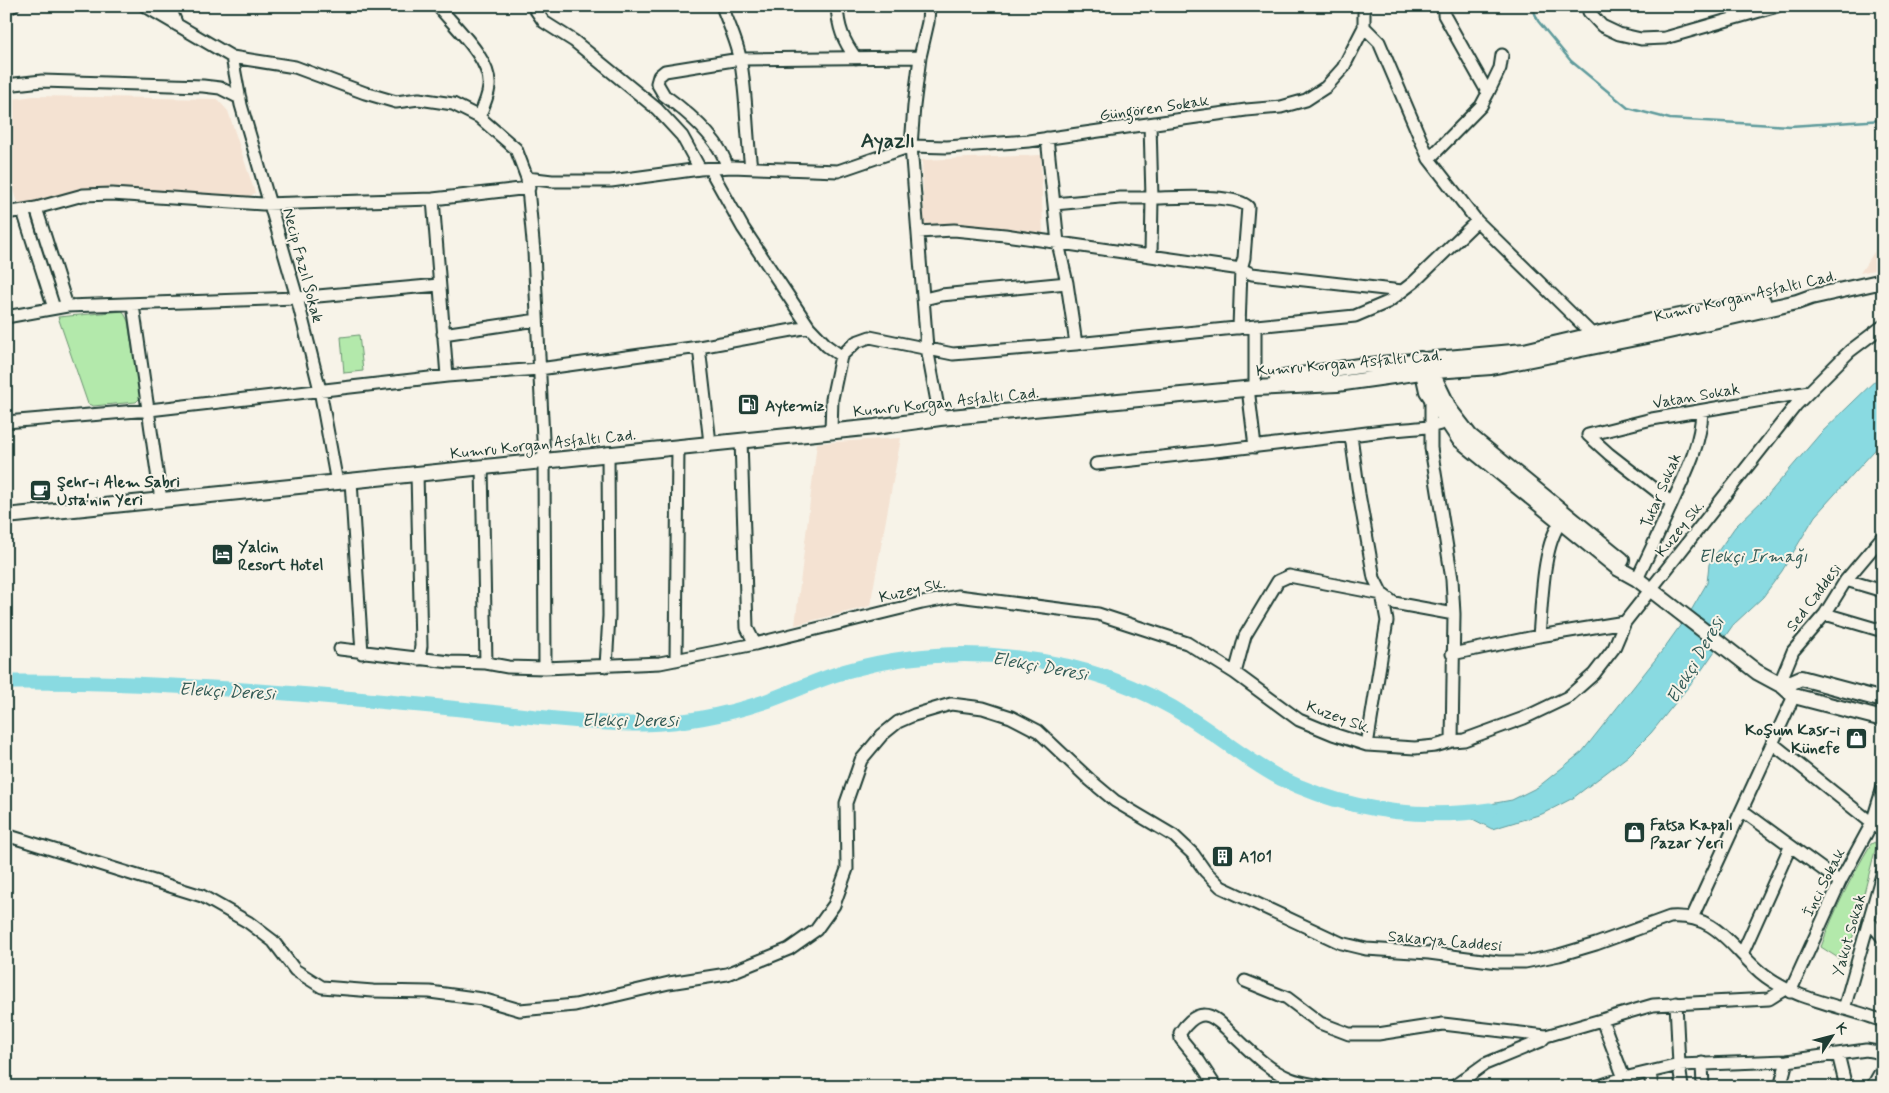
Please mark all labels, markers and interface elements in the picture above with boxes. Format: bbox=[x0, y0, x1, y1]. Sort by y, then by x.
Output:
street label: Güngören Sokak bbox=[1098, 90, 1210, 128]
district label: Ayazlı bbox=[861, 127, 915, 155]
street label: Necip Fazıl Sokak bbox=[277, 206, 328, 325]
street label: Kumru Korgan Asfaltı Cad. bbox=[1652, 265, 1839, 329]
street label: Kumru Korgan Asfaltı Cad. bbox=[1255, 345, 1443, 383]
street label: Vatan Sokak bbox=[1651, 379, 1741, 414]
street label: Kumru Korgan Asfaltı Cad. bbox=[852, 382, 1040, 424]
fuel station icon: Aytemiz bbox=[737, 393, 761, 417]
place label: Aytemiz bbox=[765, 396, 825, 417]
street label: Kumru Korgan Asfaltı Cad. bbox=[449, 424, 637, 466]
street label: Tutar Sokak bbox=[1636, 450, 1687, 531]
place label: Şehr-i Alem Sabri Usta'nın Yeri bbox=[57, 472, 180, 511]
cafe icon: Şehr-i Alem Sabri Usta'nın Yeri bbox=[29, 478, 53, 502]
street label: Kuzey Sk. bbox=[1651, 496, 1709, 562]
place label: Yalcin Resort Hotel bbox=[238, 537, 323, 576]
hotel icon: Yalcin Resort Hotel bbox=[210, 543, 234, 567]
water label: Elekçi Irmağı bbox=[1699, 545, 1807, 569]
street label: Sed Caddesi bbox=[1782, 559, 1847, 636]
street label: Kuzey Sk. bbox=[877, 573, 947, 608]
water label: Elekçi Deresi bbox=[1661, 611, 1731, 708]
water label: Elekçi Deresi bbox=[990, 647, 1091, 688]
water label: Elekçi Deresi bbox=[178, 677, 278, 707]
street label: Kuzey Sk. bbox=[1303, 696, 1374, 739]
water label: Elekçi Deresi bbox=[582, 709, 680, 733]
place label: Koşum Kasr-i Künefe bbox=[1745, 720, 1840, 759]
shop icon: Koşum Kasr-i Künefe bbox=[1844, 726, 1868, 750]
place label: Fatsa Kapalı Pazar Yeri bbox=[1650, 815, 1733, 854]
shop icon: Fatsa Kapalı Pazar Yeri bbox=[1622, 821, 1646, 845]
building icon: A101 bbox=[1211, 844, 1235, 868]
street label: İnci Sokak bbox=[1798, 845, 1850, 920]
place label: A101 bbox=[1239, 847, 1272, 868]
street label: Yakut Sokak bbox=[1828, 892, 1871, 979]
street label: Sakarya Caddesi bbox=[1387, 926, 1503, 957]
north arrow bbox=[1806, 1010, 1856, 1060]
text: K bbox=[1832, 1020, 1853, 1039]

